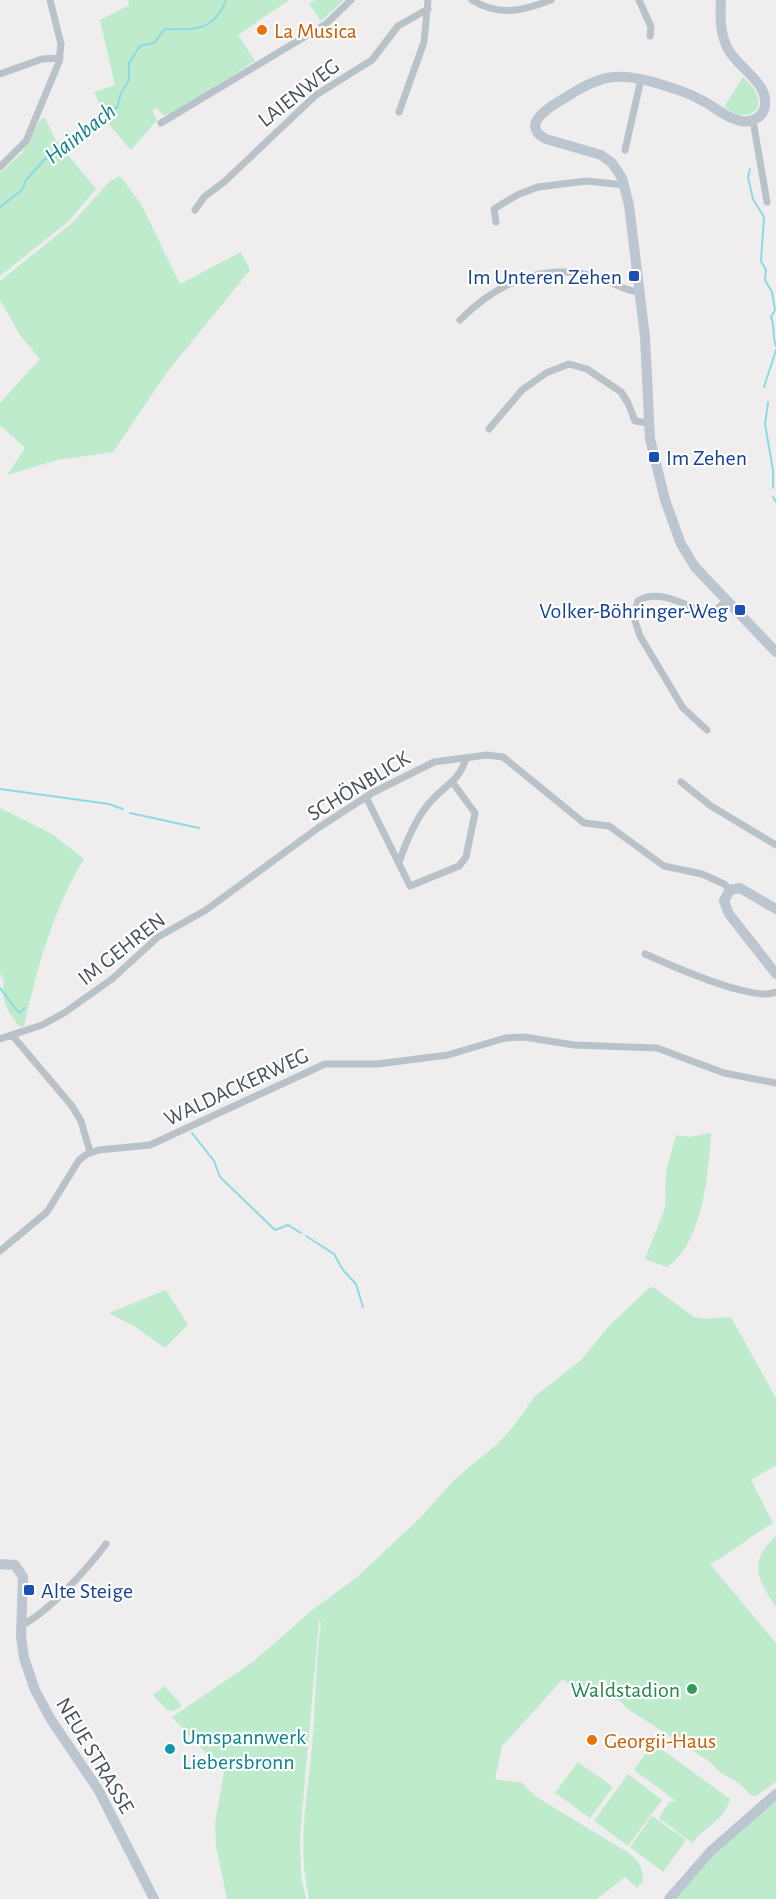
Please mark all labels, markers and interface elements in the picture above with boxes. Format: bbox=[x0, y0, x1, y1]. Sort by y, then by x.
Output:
place label: La Musica bbox=[274, 20, 357, 42]
marker: La Musica bbox=[255, 23, 269, 37]
street label: LAIENWEG bbox=[254, 55, 343, 131]
water label: Hainbach bbox=[41, 99, 121, 169]
place label: Im Unteren Zehen bbox=[467, 266, 622, 288]
marker: Im Unteren Zehen bbox=[627, 269, 641, 283]
place label: Im Zehen bbox=[666, 447, 747, 469]
marker: Im Zehen bbox=[647, 450, 661, 464]
place label: Volker-Böhringer-Weg bbox=[539, 600, 728, 622]
marker: Volker-Böhringer-Weg bbox=[733, 603, 747, 617]
street label: SCHÖNBLICK bbox=[303, 746, 414, 825]
street label: IM GEHREN bbox=[74, 908, 169, 989]
street label: WALDACKERWEG bbox=[161, 1044, 312, 1130]
place label: Alte Steige bbox=[41, 1580, 133, 1602]
marker: Alte Steige bbox=[22, 1583, 36, 1597]
place label: Waldstadion bbox=[571, 1679, 680, 1701]
marker: Waldstadion bbox=[685, 1682, 699, 1696]
street label: NEUE STRASSE bbox=[52, 1694, 138, 1818]
place label: Umspannwerk Liebersbronn bbox=[182, 1726, 306, 1773]
place label: Georgii-Haus bbox=[604, 1730, 716, 1752]
marker: Georgii-Haus bbox=[585, 1733, 599, 1747]
marker: Umspannwerk Liebersbronn bbox=[163, 1742, 177, 1756]

